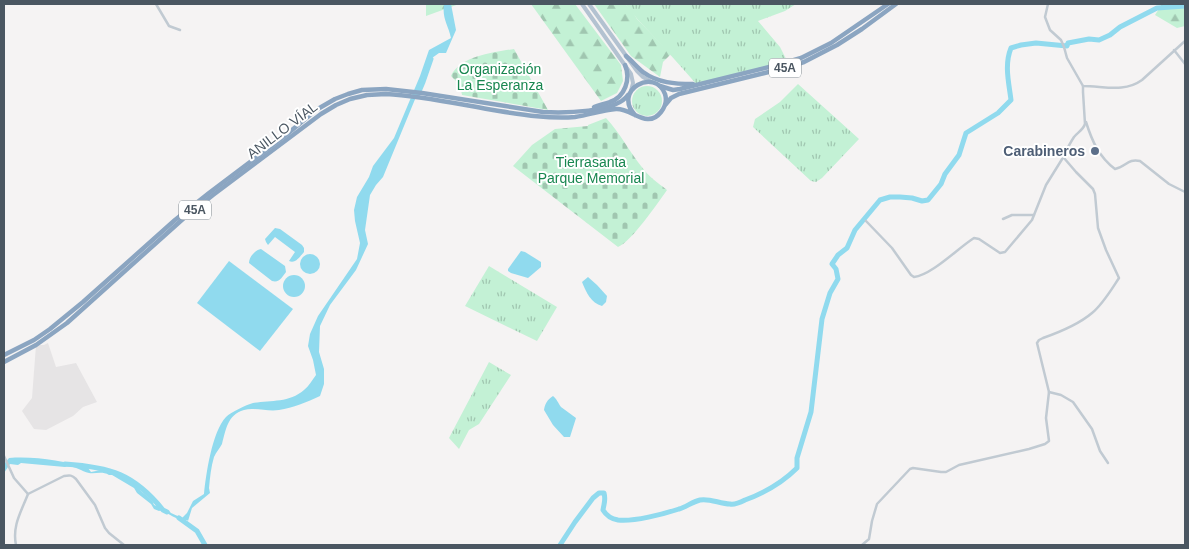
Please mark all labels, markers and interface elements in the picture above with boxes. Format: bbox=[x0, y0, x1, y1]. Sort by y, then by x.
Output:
road number: 45A bbox=[769, 58, 801, 78]
park label: Organización La Esperanza bbox=[457, 61, 543, 93]
street label: ANILLO VÍAL bbox=[244, 98, 321, 162]
place label: Carabineros bbox=[1003, 143, 1085, 159]
marker: Carabineros bbox=[1089, 145, 1101, 157]
park label: Tierrasanta Parque Memorial bbox=[538, 154, 644, 186]
road number: 45A bbox=[179, 200, 211, 220]

